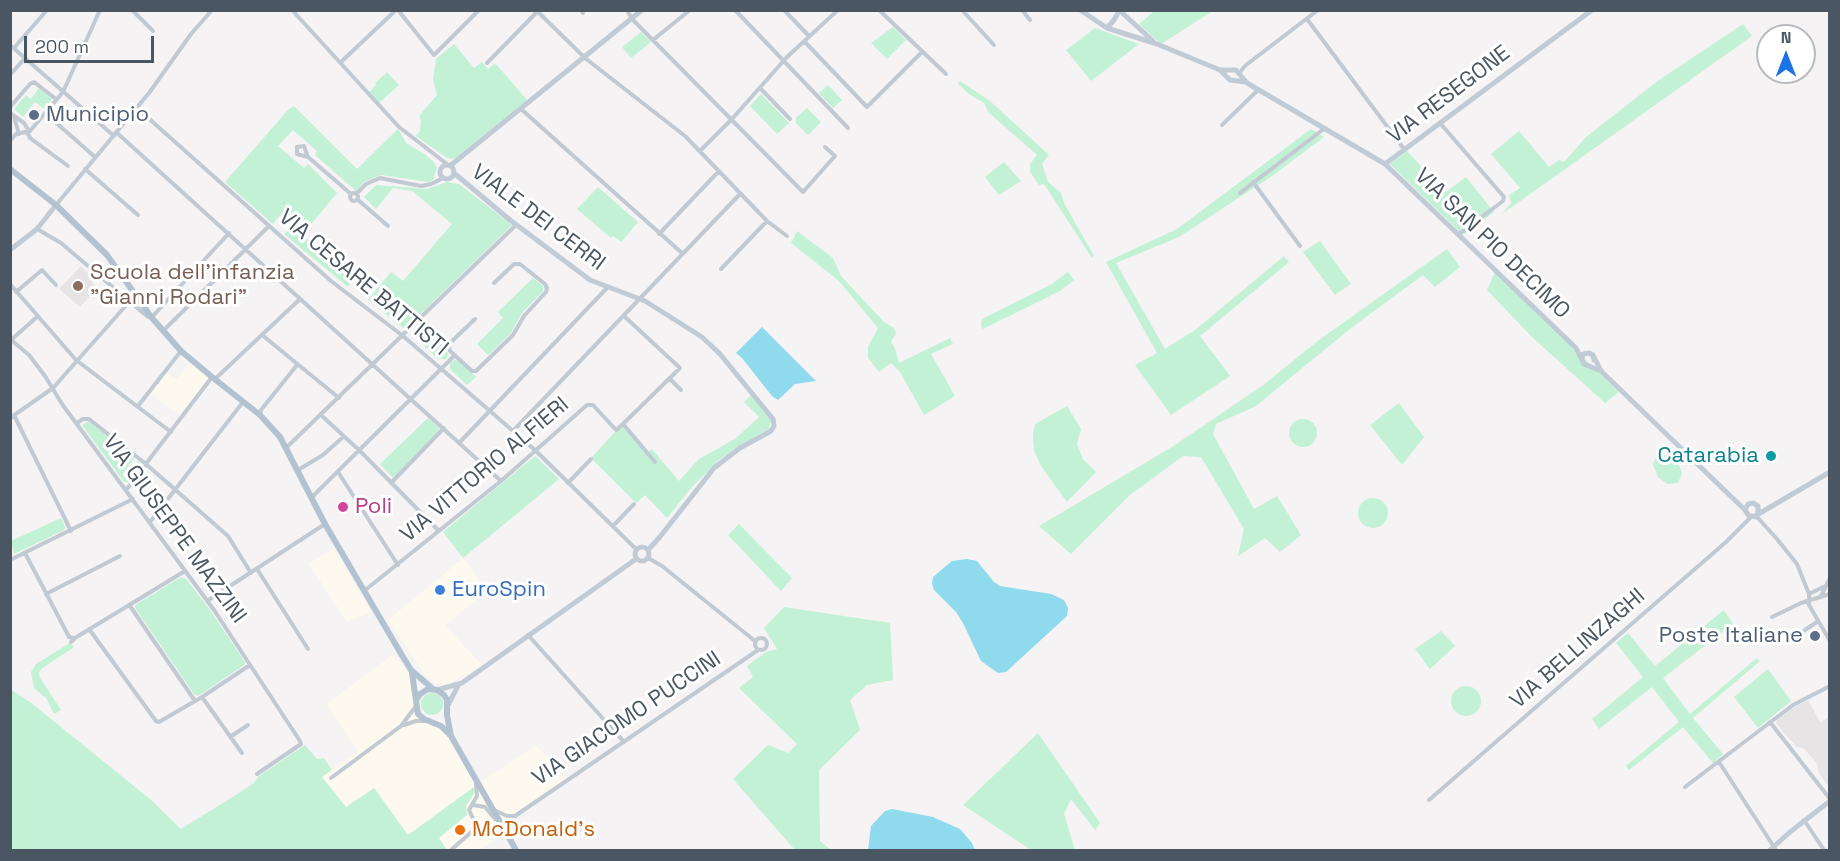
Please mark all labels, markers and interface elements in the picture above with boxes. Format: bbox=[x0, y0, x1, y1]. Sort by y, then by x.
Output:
scale bar bbox=[27, 24, 158, 62]
north arrow bbox=[1756, 24, 1816, 84]
text: N bbox=[1781, 27, 1791, 48]
text: 200 m bbox=[35, 35, 89, 58]
street label: VIA RESEGONE bbox=[1382, 40, 1516, 150]
place label: Municipio bbox=[46, 102, 149, 128]
marker: Municipio bbox=[27, 108, 41, 122]
street label: VIALE DEI CERRI bbox=[466, 159, 610, 277]
street label: VIA SAN PIO DECIMO bbox=[1409, 163, 1575, 325]
street label: VIA CESARE BATTISTI bbox=[273, 204, 453, 362]
place label: Scuola dell'infanzia "Gianni Rodari" bbox=[90, 260, 295, 312]
marker: Scuola dell'infanzia "Gianni Rodari" bbox=[71, 279, 85, 293]
street label: VIA VITTORIO ALFIERI bbox=[395, 392, 575, 548]
street label: VIA GIUSEPPE MAZZINI bbox=[97, 429, 251, 629]
place label: Catarabia bbox=[1657, 443, 1759, 469]
marker: Catarabia bbox=[1764, 449, 1778, 463]
place label: Poli bbox=[355, 494, 392, 520]
marker: Poli bbox=[336, 500, 350, 514]
place label: EuroSpin bbox=[452, 577, 546, 603]
marker: EuroSpin bbox=[433, 583, 447, 597]
street label: VIA BELLINZAGHI bbox=[1505, 583, 1651, 715]
place label: Poste Italiane bbox=[1659, 623, 1803, 649]
marker: Poste Italiane bbox=[1808, 629, 1822, 643]
street label: VIA GIACOMO PUCCINI bbox=[528, 646, 726, 792]
place label: McDonald's bbox=[472, 817, 595, 843]
marker: McDonald's bbox=[453, 823, 467, 837]

